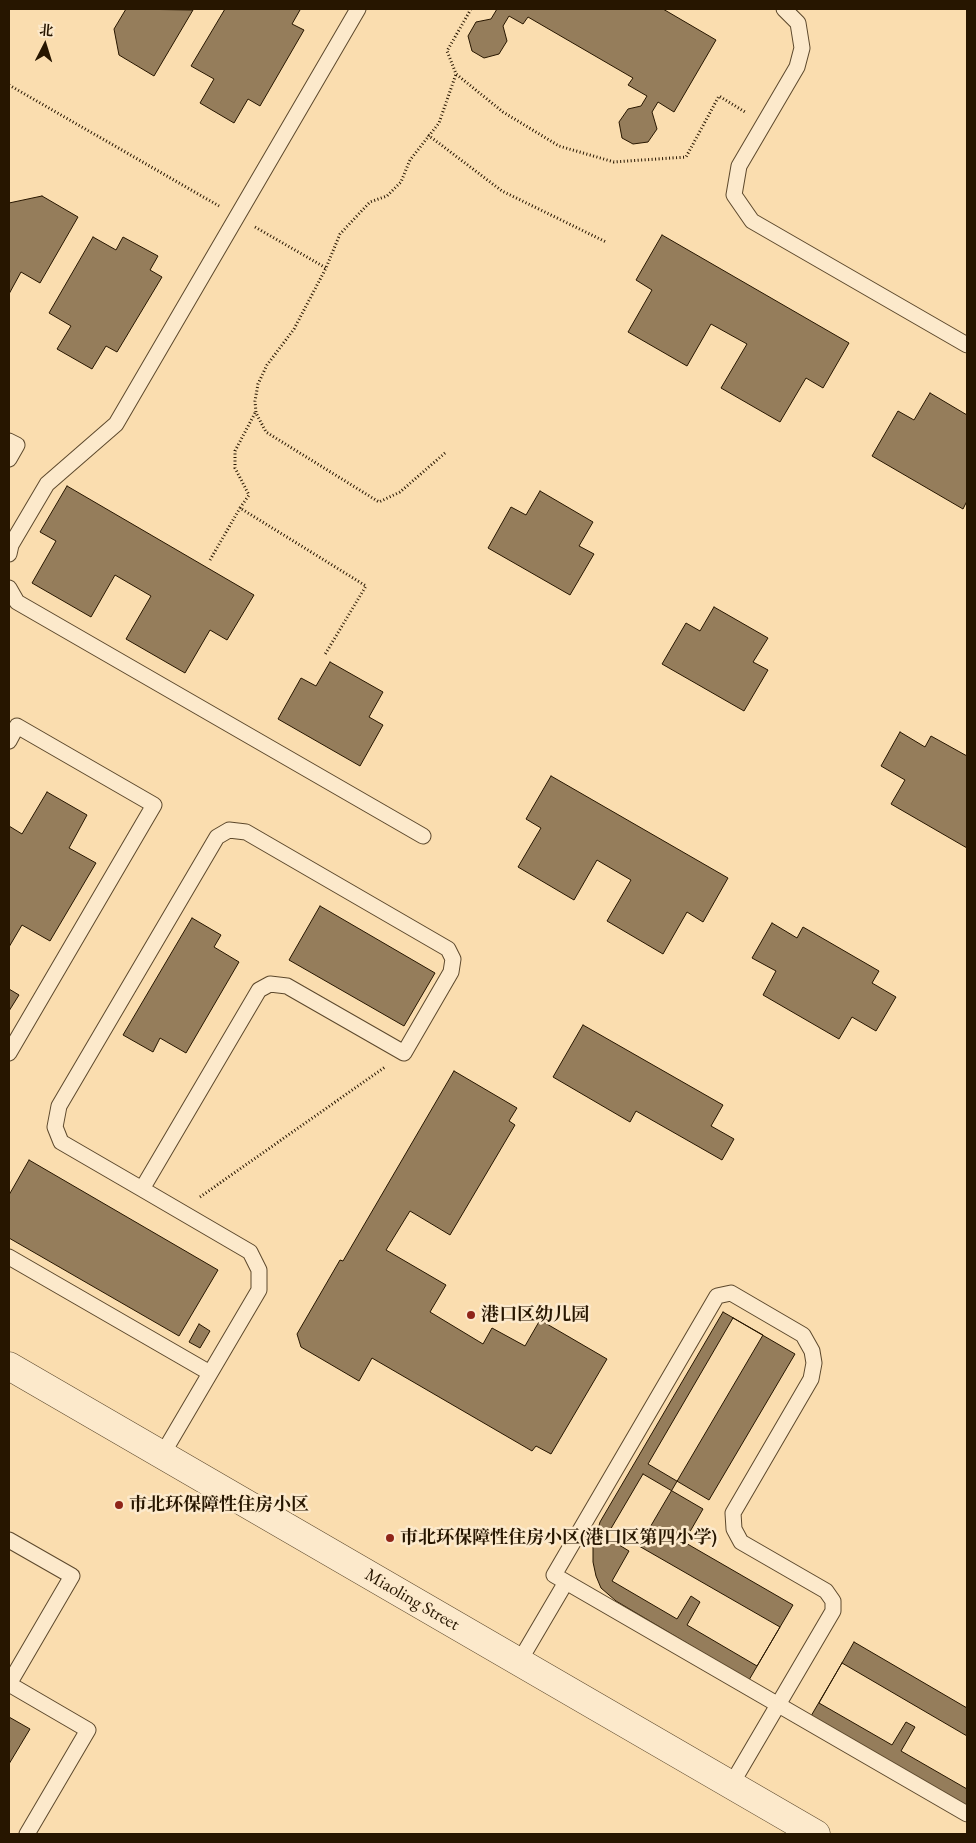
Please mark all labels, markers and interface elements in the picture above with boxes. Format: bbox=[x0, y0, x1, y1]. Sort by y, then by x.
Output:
north arrow bbox=[20, 20, 70, 70]
text: 北 bbox=[39, 20, 54, 40]
place label: 港口区幼儿园 bbox=[481, 1304, 589, 1326]
marker: 港口区幼儿园 bbox=[465, 1309, 477, 1321]
place label: 巿北环保障性住房小区 bbox=[129, 1494, 309, 1516]
marker: 巿北环保障性住房小区 bbox=[113, 1499, 125, 1511]
place label: 巿北环保障性住房小区(港口区第四小学) bbox=[400, 1527, 717, 1549]
marker: 巿北环保障性住房小区(港口区第四小学) bbox=[384, 1532, 396, 1544]
street label: Miaoling Street bbox=[361, 1564, 463, 1636]

